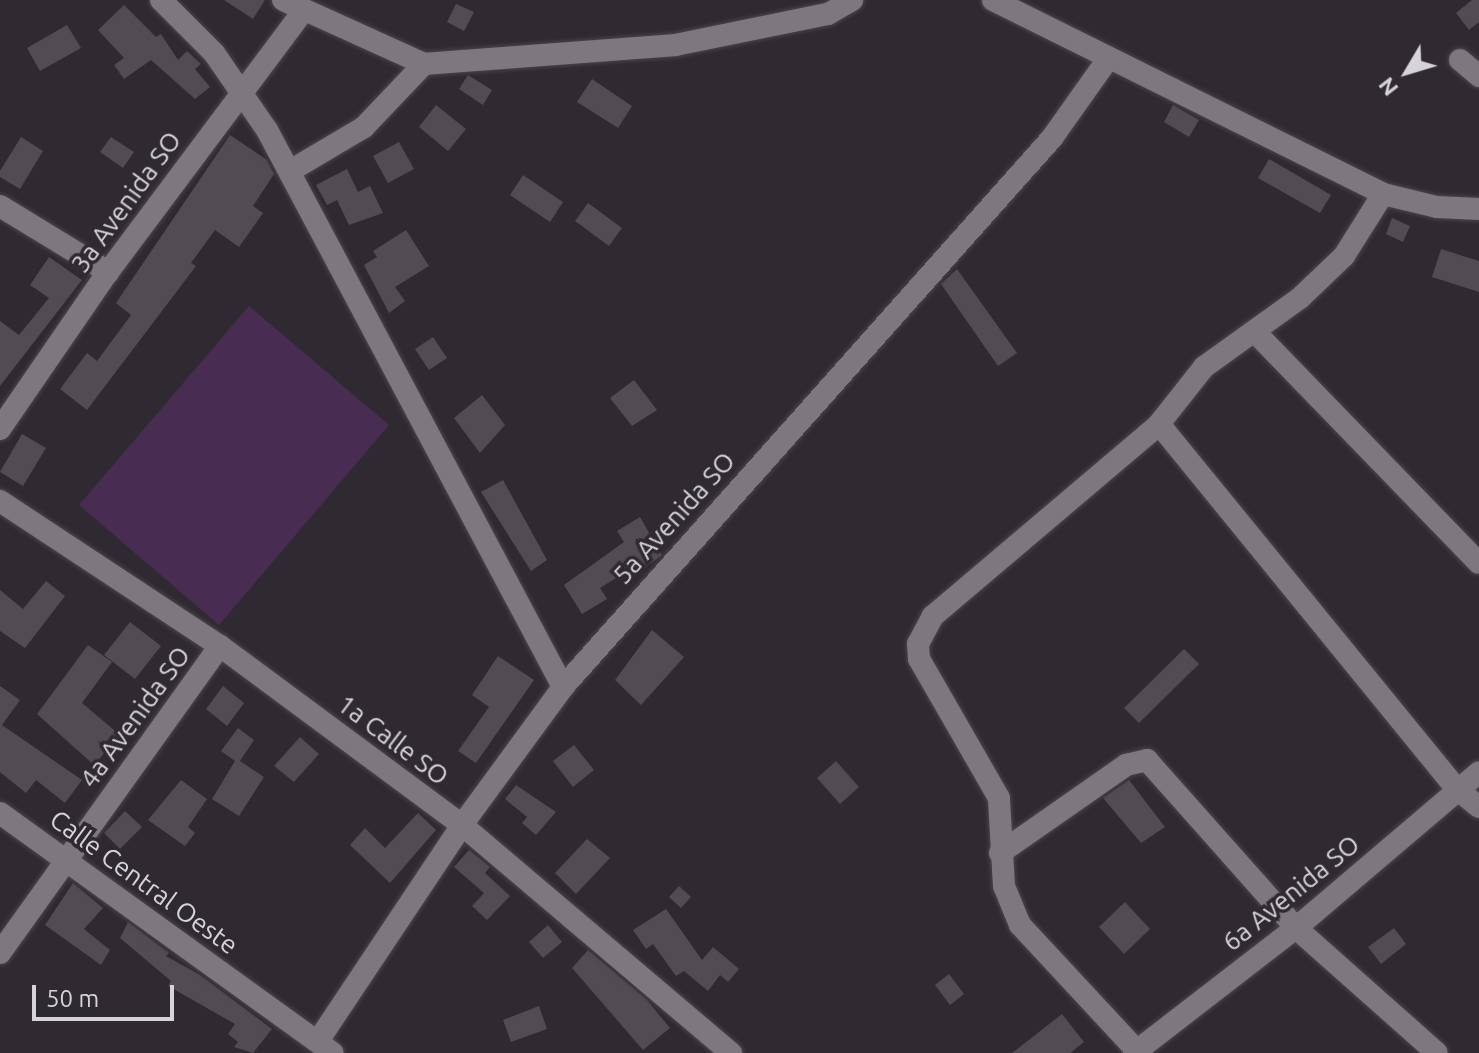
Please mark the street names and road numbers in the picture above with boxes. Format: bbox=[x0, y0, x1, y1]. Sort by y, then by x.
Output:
street label: 3a Avenida SO bbox=[64, 125, 188, 279]
street label: 5a Avenida SO bbox=[607, 446, 741, 590]
street label: 4a Avenida SO bbox=[73, 640, 197, 794]
street label: 1a Calle SO bbox=[331, 688, 455, 792]
street label: Calle Central Oeste bbox=[44, 803, 244, 961]
street label: 6a Avenida SO bbox=[1216, 828, 1366, 958]

